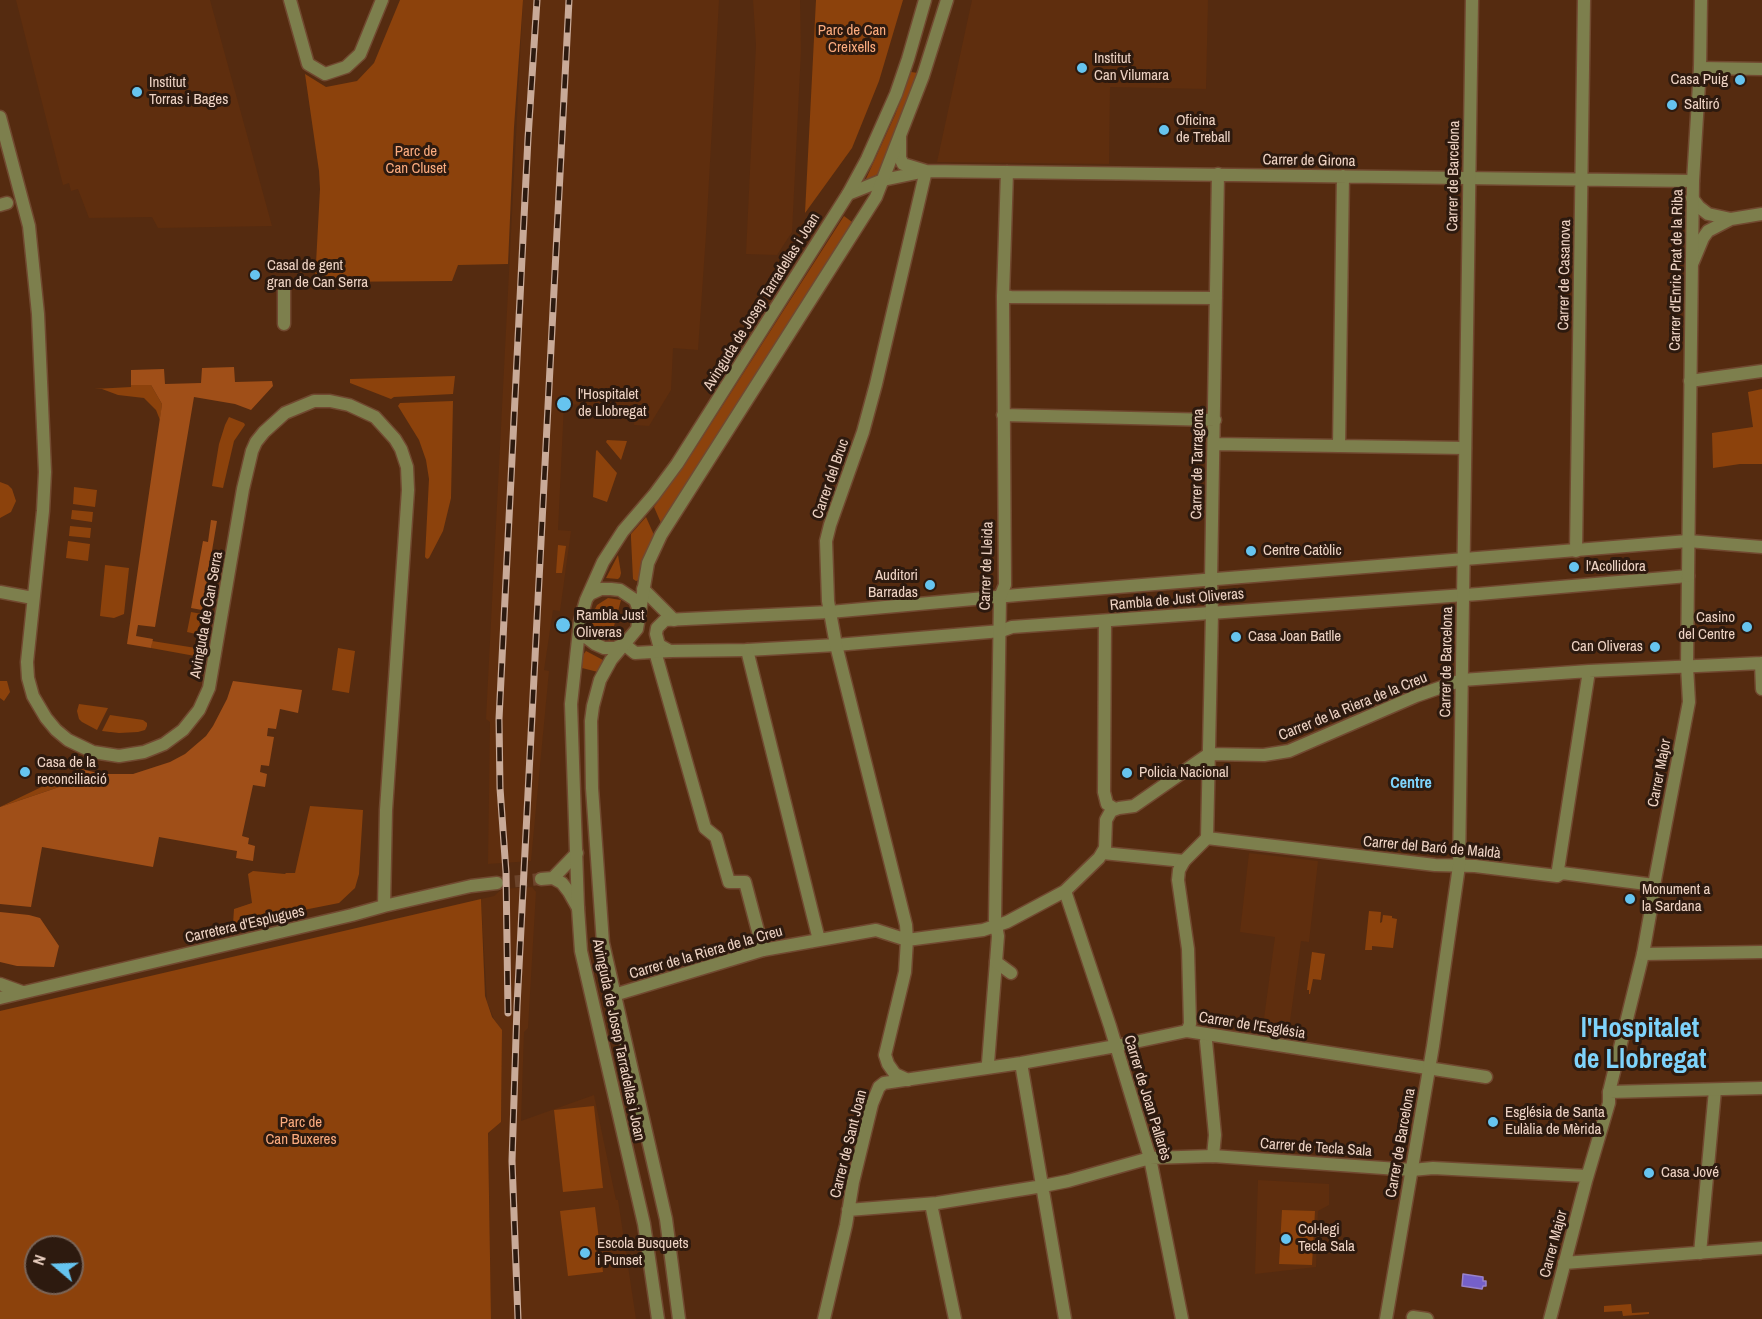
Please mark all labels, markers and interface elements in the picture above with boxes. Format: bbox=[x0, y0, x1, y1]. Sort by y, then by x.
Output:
park label: Parc de Can Creixells bbox=[818, 22, 886, 57]
place label: Institut Can Vilumara bbox=[1094, 50, 1169, 85]
marker: Institut Can Vilumara bbox=[1075, 61, 1089, 75]
place label: Casa Puig bbox=[1671, 71, 1728, 89]
marker: Casa Puig bbox=[1733, 73, 1747, 87]
place label: Institut Torras i Bages bbox=[149, 74, 228, 109]
marker: Institut Torras i Bages bbox=[130, 85, 144, 99]
place label: Saltiró bbox=[1684, 96, 1720, 114]
marker: Saltiró bbox=[1665, 98, 1679, 112]
place label: Oficina de Treball bbox=[1176, 112, 1230, 147]
street label: Carrer de Barcelona bbox=[1444, 120, 1464, 232]
marker: Oficina de Treball bbox=[1157, 123, 1171, 137]
park label: Parc de Can Cluset bbox=[386, 143, 446, 178]
street label: Carrer de Girona bbox=[1262, 151, 1356, 171]
street label: Carrer d'Enric Prat de la Riba bbox=[1667, 189, 1687, 351]
street label: Avinguda de Josep Tarradellas i Joan bbox=[700, 210, 824, 394]
street label: Carrer de Casanova bbox=[1555, 219, 1575, 331]
place label: Casal de gent gran de Can Serra bbox=[267, 257, 368, 292]
marker: Casal de gent gran de Can Serra bbox=[248, 268, 262, 282]
place label: l'Hospitalet de Llobregat bbox=[578, 386, 646, 421]
marker: l'Hospitalet de Llobregat bbox=[555, 395, 573, 413]
street label: Carrer de Tarragona bbox=[1188, 408, 1208, 520]
street label: Carrer del Bruc bbox=[809, 437, 853, 521]
street label: Carrer de Lleida bbox=[976, 521, 998, 611]
place label: Centre Catòlic bbox=[1263, 542, 1342, 560]
marker: Centre Catòlic bbox=[1244, 544, 1258, 558]
street label: Avinguda de Can Serra bbox=[187, 550, 227, 680]
place label: l'Acollidora bbox=[1586, 558, 1646, 576]
marker: l'Acollidora bbox=[1567, 560, 1581, 574]
place label: Auditori Barradas bbox=[868, 567, 918, 602]
marker: Auditori Barradas bbox=[923, 578, 937, 592]
street label: Rambla de Just Oliveras bbox=[1109, 585, 1245, 615]
street label: Carrer de Barcelona bbox=[1437, 606, 1457, 718]
place label: Rambla Just Oliveras bbox=[576, 607, 644, 642]
place label: Casino del Centre bbox=[1678, 609, 1735, 644]
marker: Rambla Just Oliveras bbox=[554, 616, 572, 634]
marker: Casino del Centre bbox=[1740, 620, 1754, 634]
place label: Casa Joan Batlle bbox=[1248, 628, 1341, 646]
marker: Casa Joan Batlle bbox=[1229, 630, 1243, 644]
place label: Can Oliveras bbox=[1571, 638, 1643, 656]
marker: Can Oliveras bbox=[1648, 640, 1662, 654]
street label: Carrer de la Riera de la Creu bbox=[1276, 669, 1430, 745]
street label: Carrer Major bbox=[1645, 737, 1675, 809]
place label: Casa de la reconciliació bbox=[37, 754, 107, 789]
place label: Policia Nacional bbox=[1139, 764, 1229, 782]
marker: Casa de la reconciliació bbox=[18, 765, 32, 779]
marker: Policia Nacional bbox=[1120, 766, 1134, 780]
district label: Centre bbox=[1390, 774, 1432, 794]
street label: Carrer del Baró de Maldà bbox=[1362, 833, 1502, 863]
place label: Monument a la Sardana bbox=[1642, 881, 1710, 916]
marker: Monument a la Sardana bbox=[1623, 892, 1637, 906]
street label: Carretera d'Esplugues bbox=[184, 903, 306, 947]
street label: Carrer de la Riera de la Creu bbox=[627, 922, 785, 984]
street label: Avinguda de Josep Tarradellas i Joan bbox=[588, 937, 648, 1143]
street label: Carrer de l'Església bbox=[1197, 1009, 1307, 1043]
district label: l'Hospitalet de Llobregat bbox=[1574, 1014, 1706, 1077]
street label: Carrer de Joan Pallarès bbox=[1119, 1033, 1175, 1163]
street label: Carrer de Barcelona bbox=[1383, 1087, 1419, 1199]
street label: Carrer de Sant Joan bbox=[827, 1088, 871, 1200]
place label: Església de Santa Eulàlia de Mèrida bbox=[1505, 1104, 1605, 1139]
park label: Parc de Can Buxeres bbox=[265, 1114, 337, 1149]
marker: Església de Santa Eulàlia de Mèrida bbox=[1486, 1115, 1500, 1129]
street label: Carrer de Tecla Sala bbox=[1259, 1135, 1373, 1161]
place label: Casa Jové bbox=[1661, 1164, 1719, 1182]
marker: Casa Jové bbox=[1642, 1166, 1656, 1180]
street label: Carrer Major bbox=[1536, 1208, 1572, 1280]
place label: Col·legi Tecla Sala bbox=[1298, 1221, 1355, 1256]
marker: Col·legi Tecla Sala bbox=[1279, 1232, 1293, 1246]
north arrow bbox=[24, 1235, 84, 1295]
place label: Escola Busquets i Punset bbox=[597, 1235, 689, 1270]
marker: Escola Busquets i Punset bbox=[578, 1246, 592, 1260]
text: N bbox=[27, 1252, 51, 1268]

